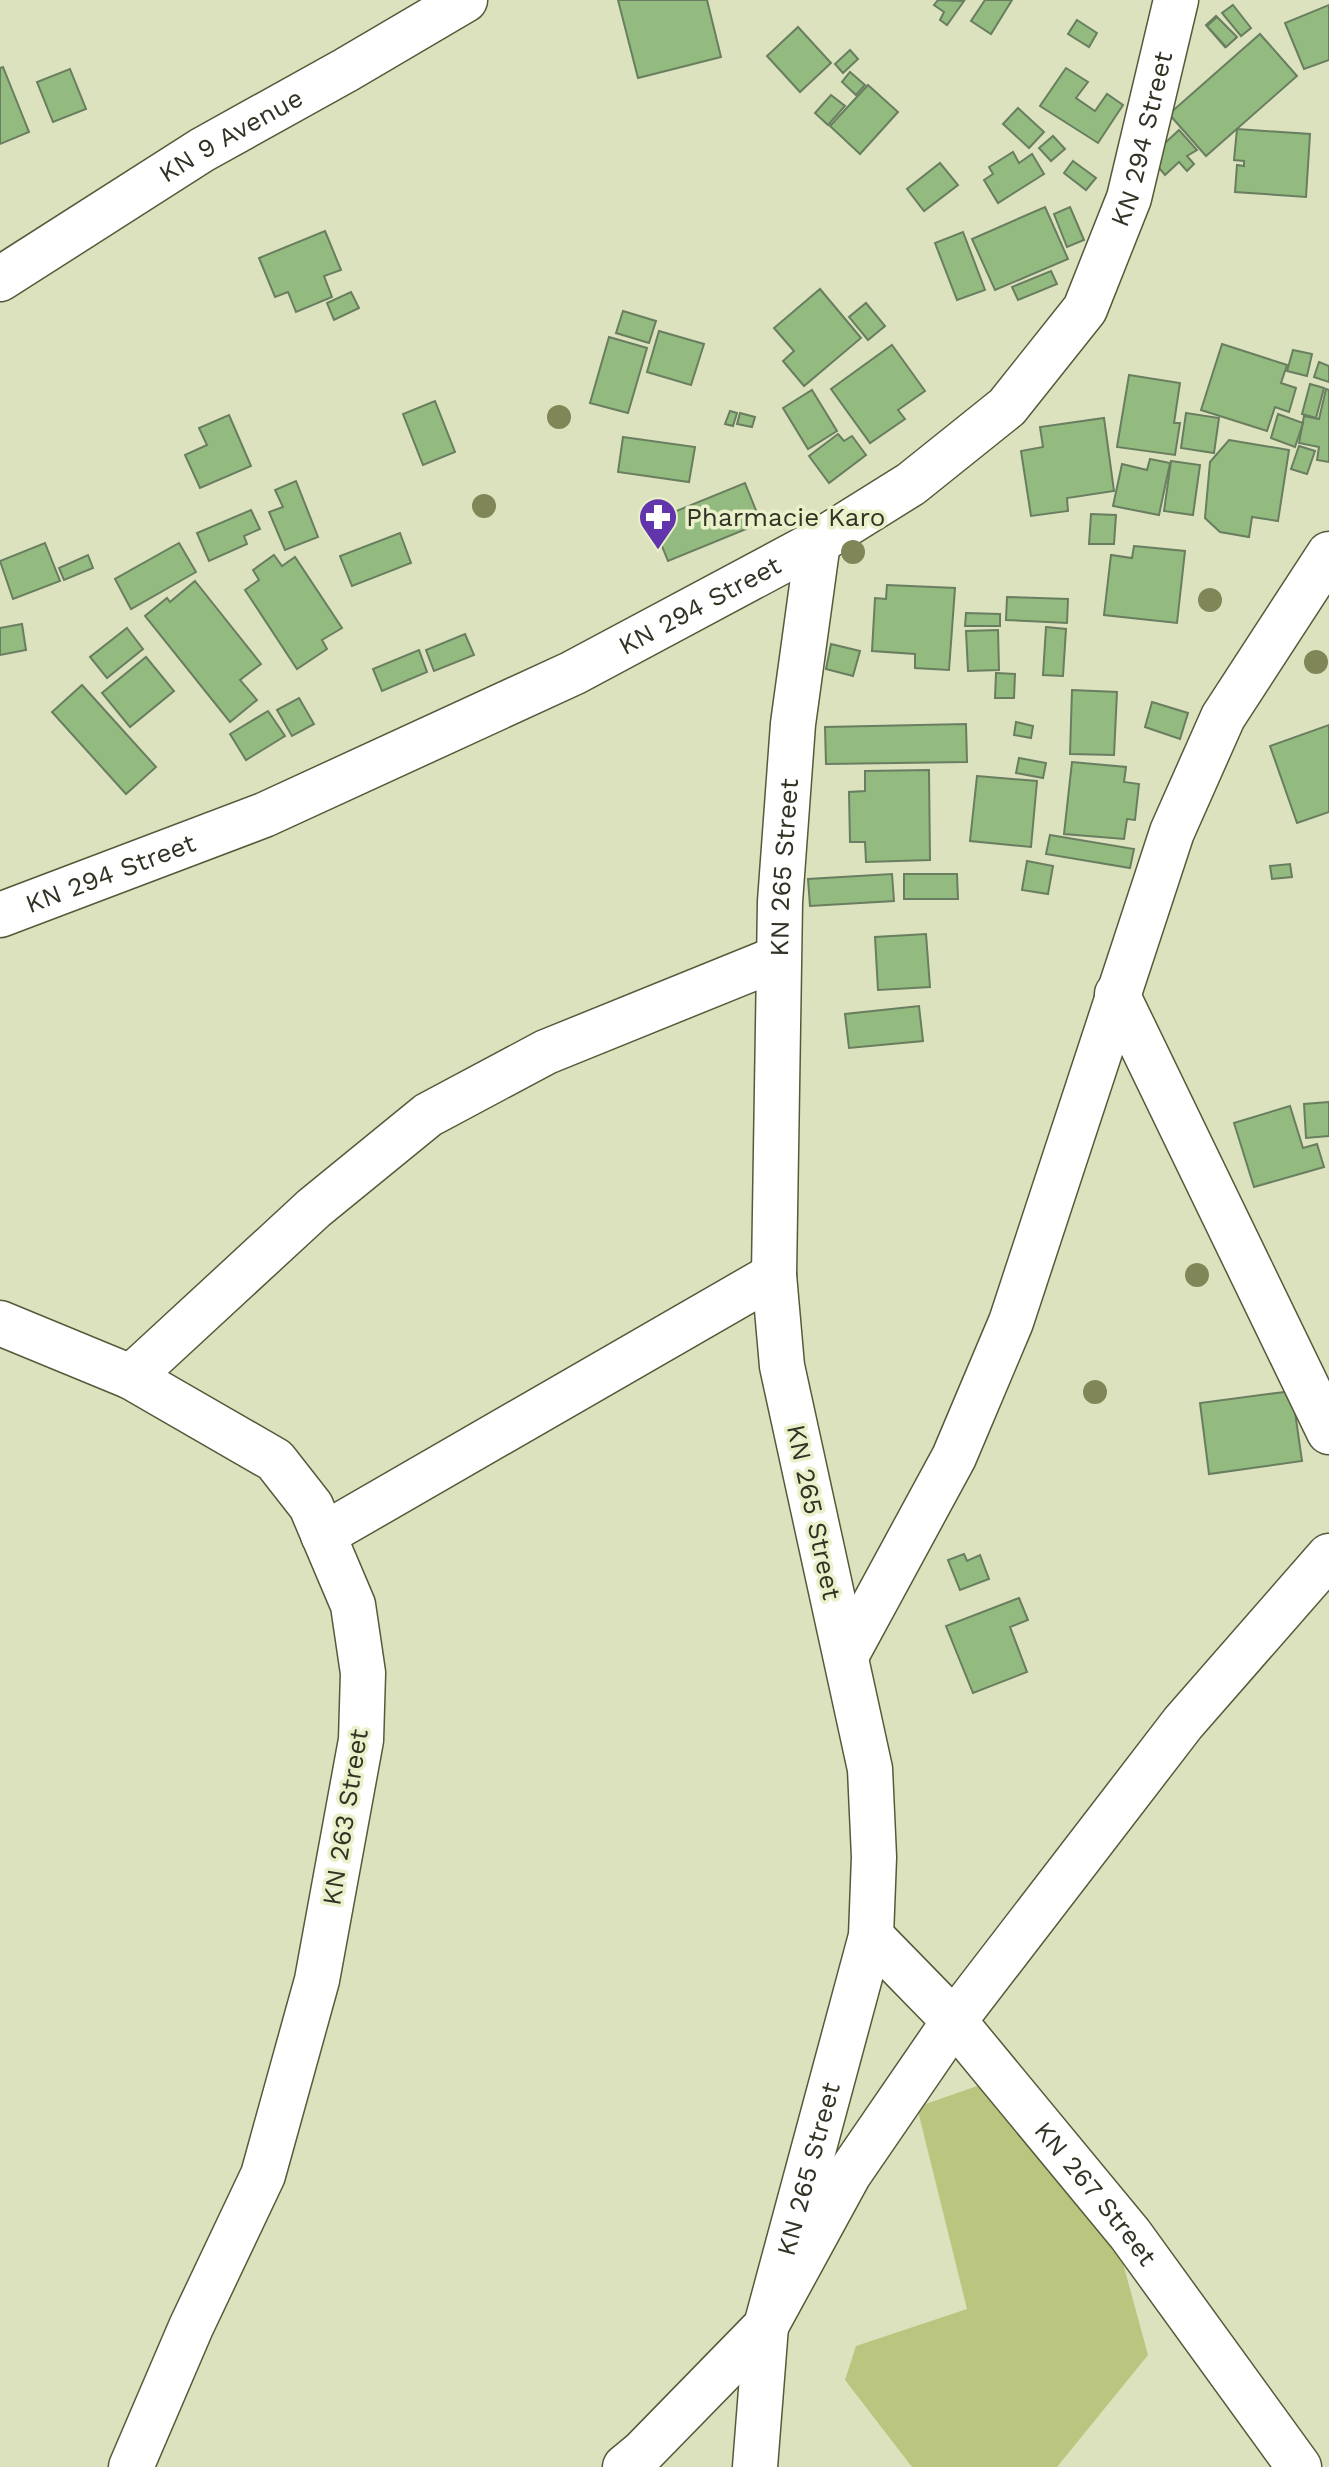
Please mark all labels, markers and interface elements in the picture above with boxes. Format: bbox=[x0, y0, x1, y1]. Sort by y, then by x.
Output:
street label: KN 294 Street bbox=[1104, 48, 1178, 231]
street label: KN 9 Avenue bbox=[153, 82, 308, 189]
pharmacy icon: Pharmacie Karo bbox=[637, 496, 679, 551]
place label: Pharmacie Karo bbox=[686, 502, 885, 532]
street label: KN 294 Street bbox=[614, 550, 786, 661]
street label: KN 265 Street bbox=[764, 777, 804, 957]
street label: KN 294 Street bbox=[21, 827, 200, 919]
street label: KN 265 Street bbox=[781, 1422, 847, 1602]
street label: KN 263 Street bbox=[316, 1727, 374, 1907]
street label: KN 265 Street bbox=[771, 2079, 846, 2259]
street label: KN 267 Street bbox=[1028, 2115, 1163, 2271]

